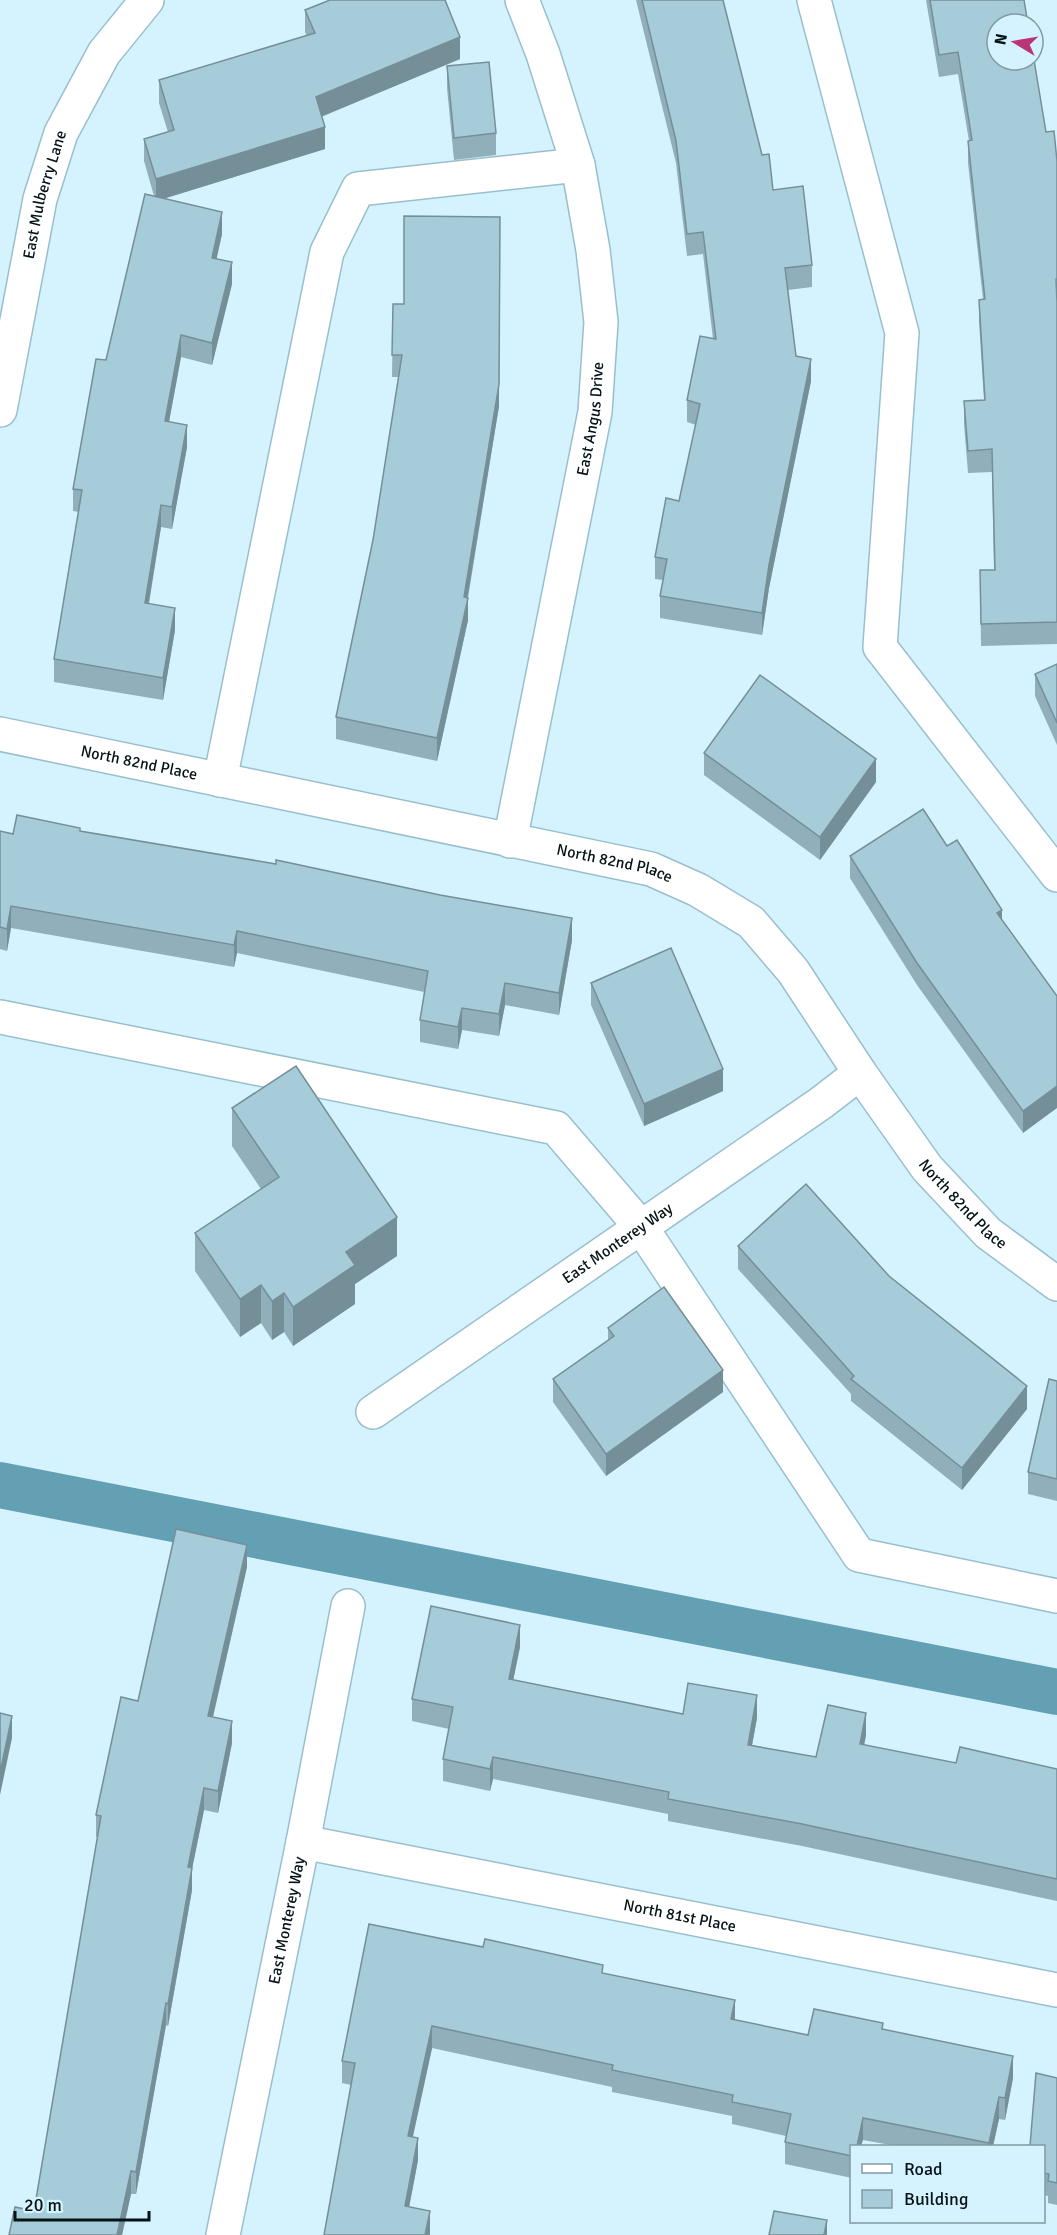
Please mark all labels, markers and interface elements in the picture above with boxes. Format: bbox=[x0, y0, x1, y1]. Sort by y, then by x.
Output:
north arrow bbox=[985, 12, 1045, 72]
text: N bbox=[990, 32, 1012, 47]
street label: East Mulberry Lane bbox=[19, 128, 71, 261]
street label: East Angus Drive bbox=[573, 361, 608, 478]
street label: North 82nd Place bbox=[79, 741, 199, 785]
street label: North 82nd Place bbox=[555, 840, 676, 887]
street label: North 82nd Place bbox=[914, 1155, 1011, 1254]
street label: East Monterey Way bbox=[558, 1198, 677, 1288]
street label: East Monterey Way bbox=[264, 1854, 310, 1986]
street label: North 81st Place bbox=[622, 1895, 738, 1937]
legend bbox=[850, 2145, 1045, 2223]
text: Road bbox=[904, 2158, 943, 2180]
scale bar bbox=[15, 2184, 148, 2222]
text: Building bbox=[904, 2188, 968, 2210]
text: 20 m bbox=[24, 2194, 62, 2216]

